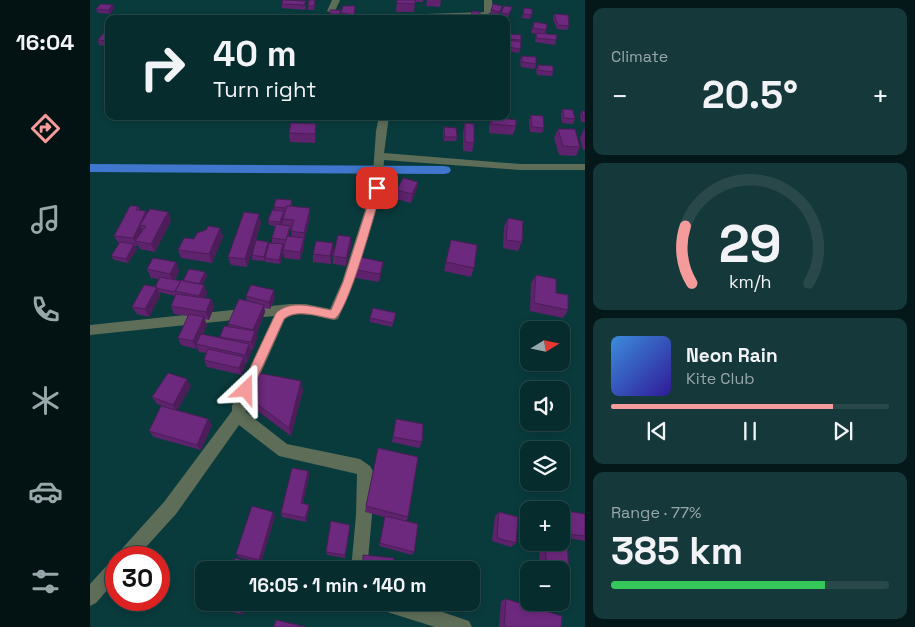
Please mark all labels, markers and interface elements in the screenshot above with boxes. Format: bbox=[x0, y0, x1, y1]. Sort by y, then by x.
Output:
text: 16:04 bbox=[16, 28, 74, 56]
text: 40 m bbox=[213, 32, 297, 76]
icon: right bbox=[130, 35, 195, 100]
text: Climate bbox=[611, 46, 668, 67]
text: 20.5° bbox=[702, 71, 798, 119]
text: Turn right bbox=[213, 75, 316, 103]
text: − bbox=[611, 78, 628, 114]
text: + bbox=[872, 78, 889, 114]
icon: directions bbox=[28, 111, 63, 146]
pin bbox=[356, 167, 398, 209]
icon: arrive bbox=[363, 174, 391, 202]
icon: music bbox=[28, 202, 63, 237]
text: 29 bbox=[719, 211, 781, 277]
text: km/h bbox=[729, 270, 771, 293]
icon: phone bbox=[28, 292, 63, 327]
north arrow bbox=[520, 321, 570, 371]
map controls bbox=[520, 321, 570, 611]
text: Neon Rain bbox=[686, 343, 778, 368]
position arrow bbox=[219, 363, 271, 415]
text: Kite Club bbox=[686, 368, 755, 389]
button: sound bbox=[520, 381, 570, 431]
icon: climate bbox=[28, 383, 63, 418]
icon: previous bbox=[643, 417, 671, 445]
icon: pause bbox=[736, 417, 764, 445]
icon: next bbox=[829, 417, 857, 445]
button: layers bbox=[520, 441, 570, 491]
icon: car bbox=[28, 474, 63, 509]
button: + bbox=[520, 501, 570, 551]
text: Range · 77% bbox=[611, 502, 701, 523]
text: 385 km bbox=[611, 527, 743, 575]
speed limit sign: 30 bbox=[105, 546, 170, 611]
button: − bbox=[520, 561, 570, 611]
icon: filters bbox=[28, 564, 63, 599]
text: 16:05 · 1 min · 140 m bbox=[249, 573, 426, 598]

